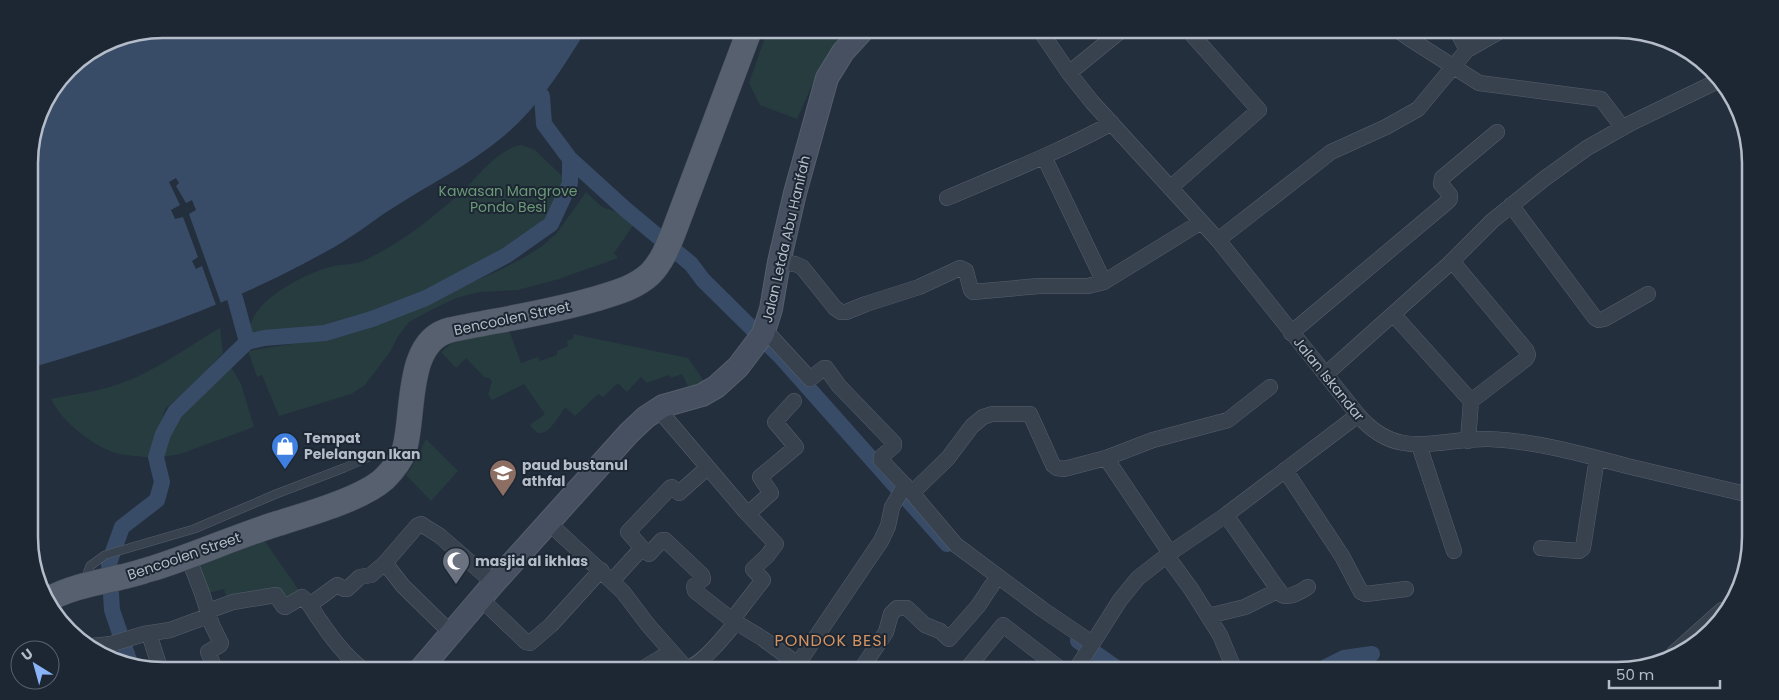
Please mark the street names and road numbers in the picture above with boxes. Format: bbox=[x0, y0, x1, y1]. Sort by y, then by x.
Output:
street label: Jalan Letda Abu Hanifah bbox=[757, 153, 815, 325]
street label: Bencoolen Street bbox=[452, 296, 572, 340]
street label: Jalan Iskandar bbox=[1289, 333, 1369, 425]
street label: Bencoolen Street bbox=[125, 527, 243, 585]

